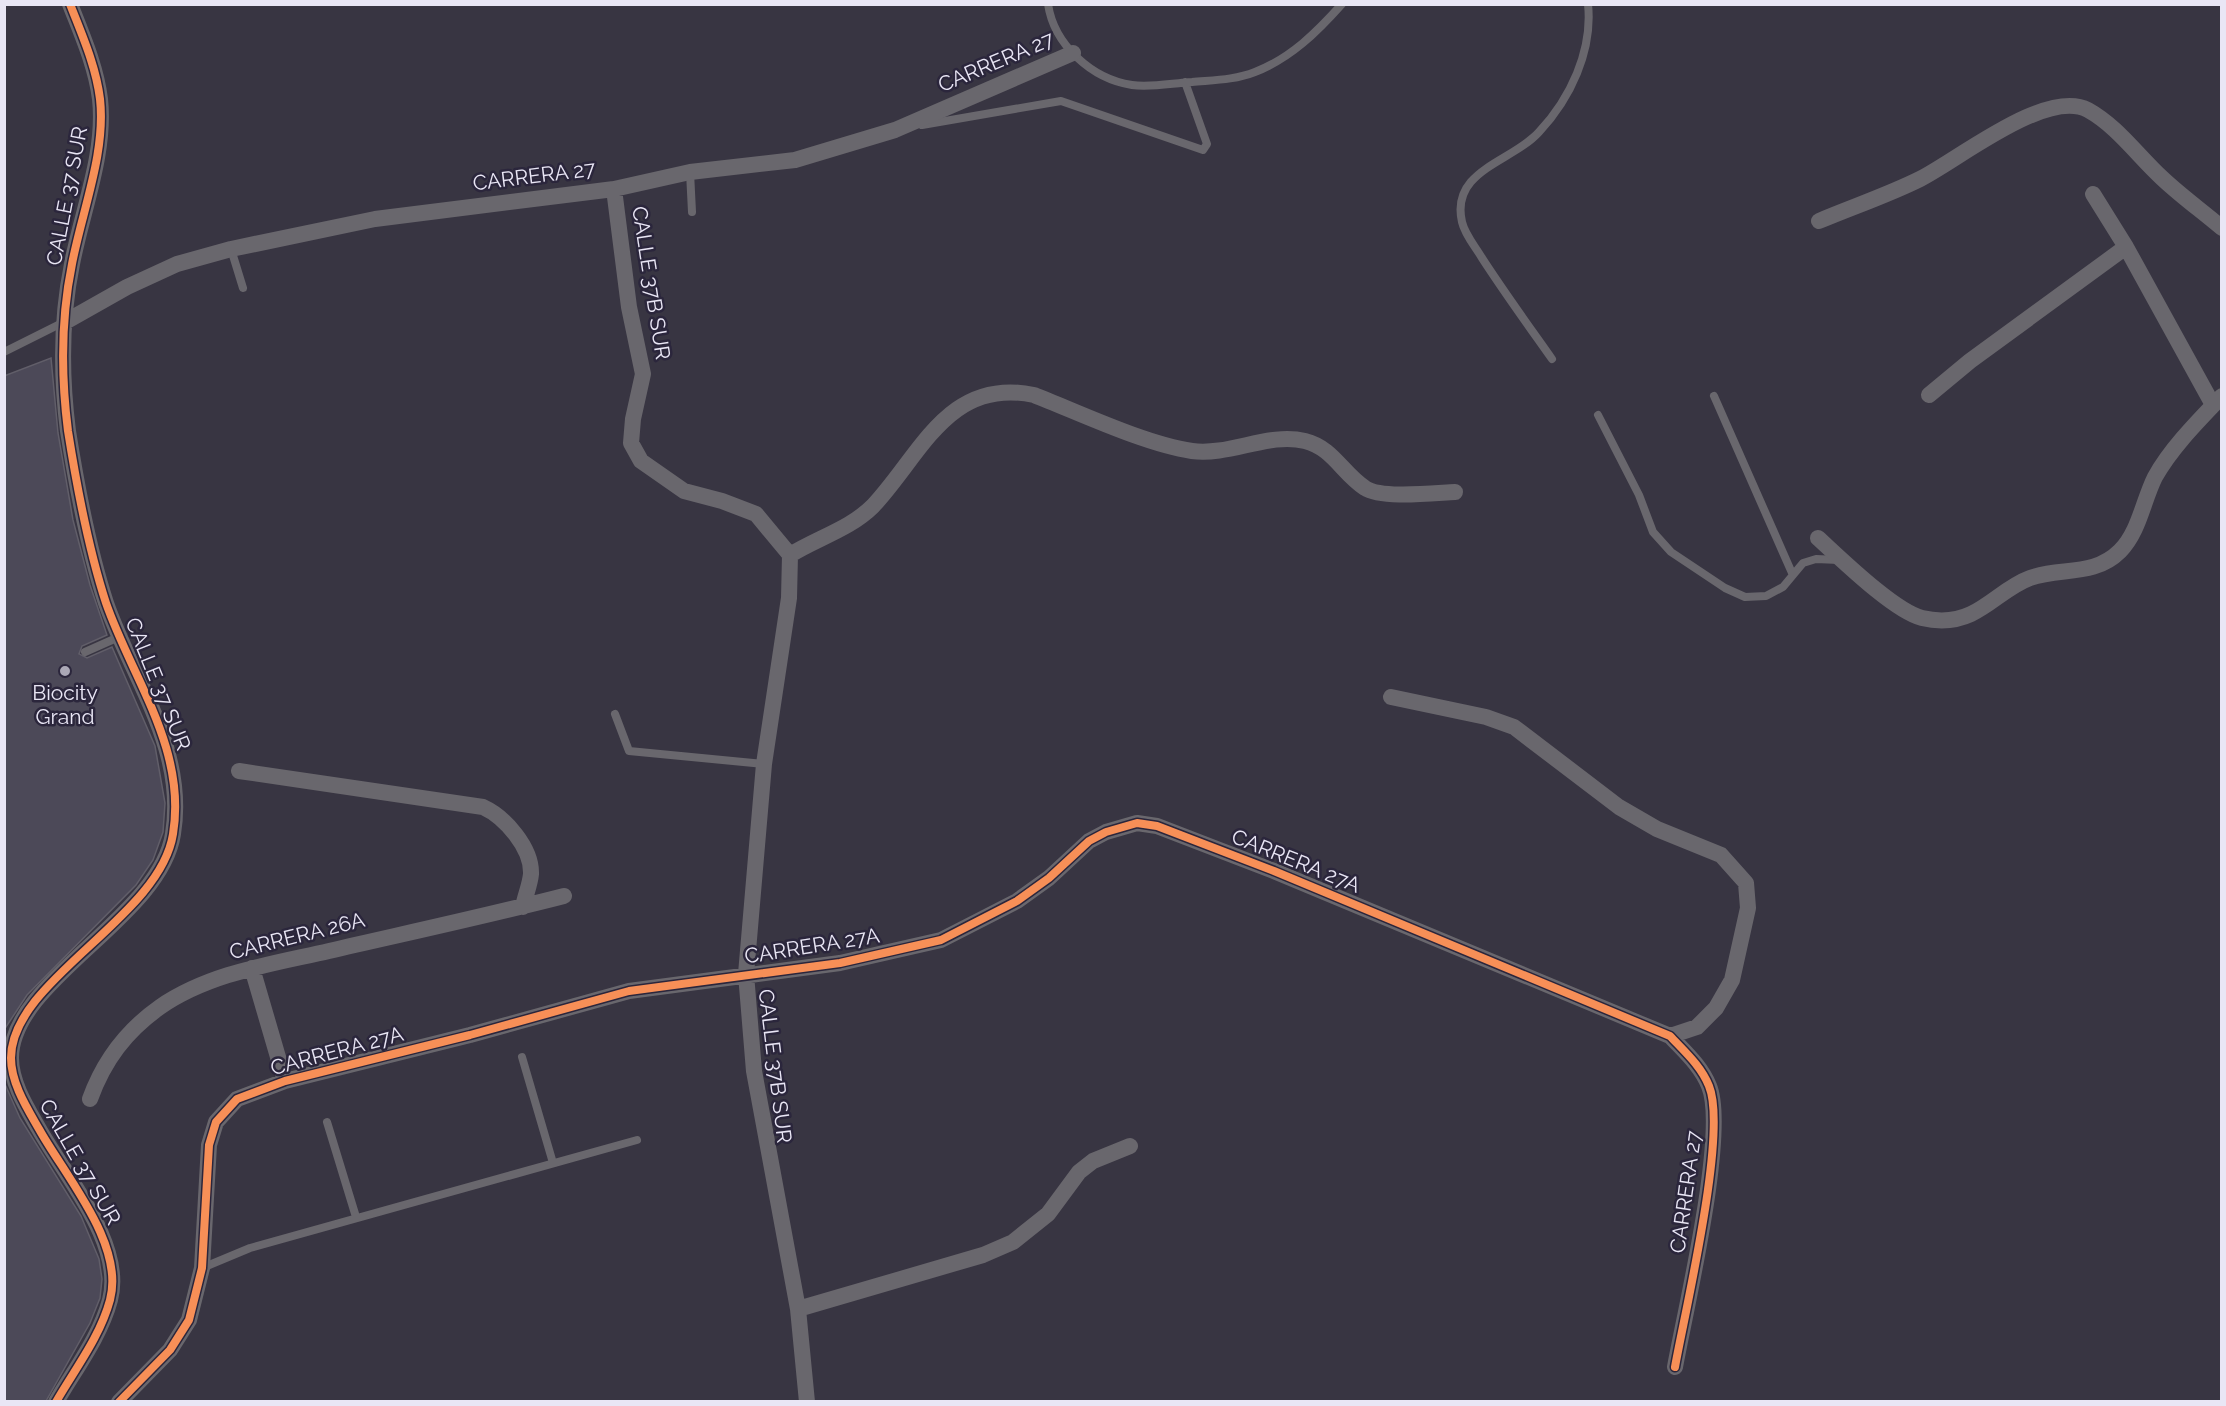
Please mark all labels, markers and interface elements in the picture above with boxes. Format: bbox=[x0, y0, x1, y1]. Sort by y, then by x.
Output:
street label: CARRERA 27 bbox=[934, 26, 1058, 97]
street label: CALLE 37 SUR bbox=[41, 124, 92, 268]
street label: CARRERA 27 bbox=[471, 155, 597, 195]
street label: CALLE 37B SUR bbox=[627, 204, 676, 361]
street label: CALLE 37 SUR bbox=[120, 614, 196, 754]
marker: Biocity Grand bbox=[58, 664, 72, 678]
place label: Biocity Grand bbox=[32, 680, 98, 729]
street label: CARRERA 27A bbox=[1228, 823, 1364, 898]
street label: CARRERA 26A bbox=[227, 907, 367, 964]
street label: CARRERA 27A bbox=[743, 922, 881, 969]
street label: CALLE 37B SUR bbox=[754, 987, 797, 1144]
street label: CARRERA 27A bbox=[268, 1021, 406, 1080]
street label: CALLE 37 SUR bbox=[34, 1094, 127, 1229]
street label: CARRERA 27 bbox=[1665, 1128, 1707, 1255]

